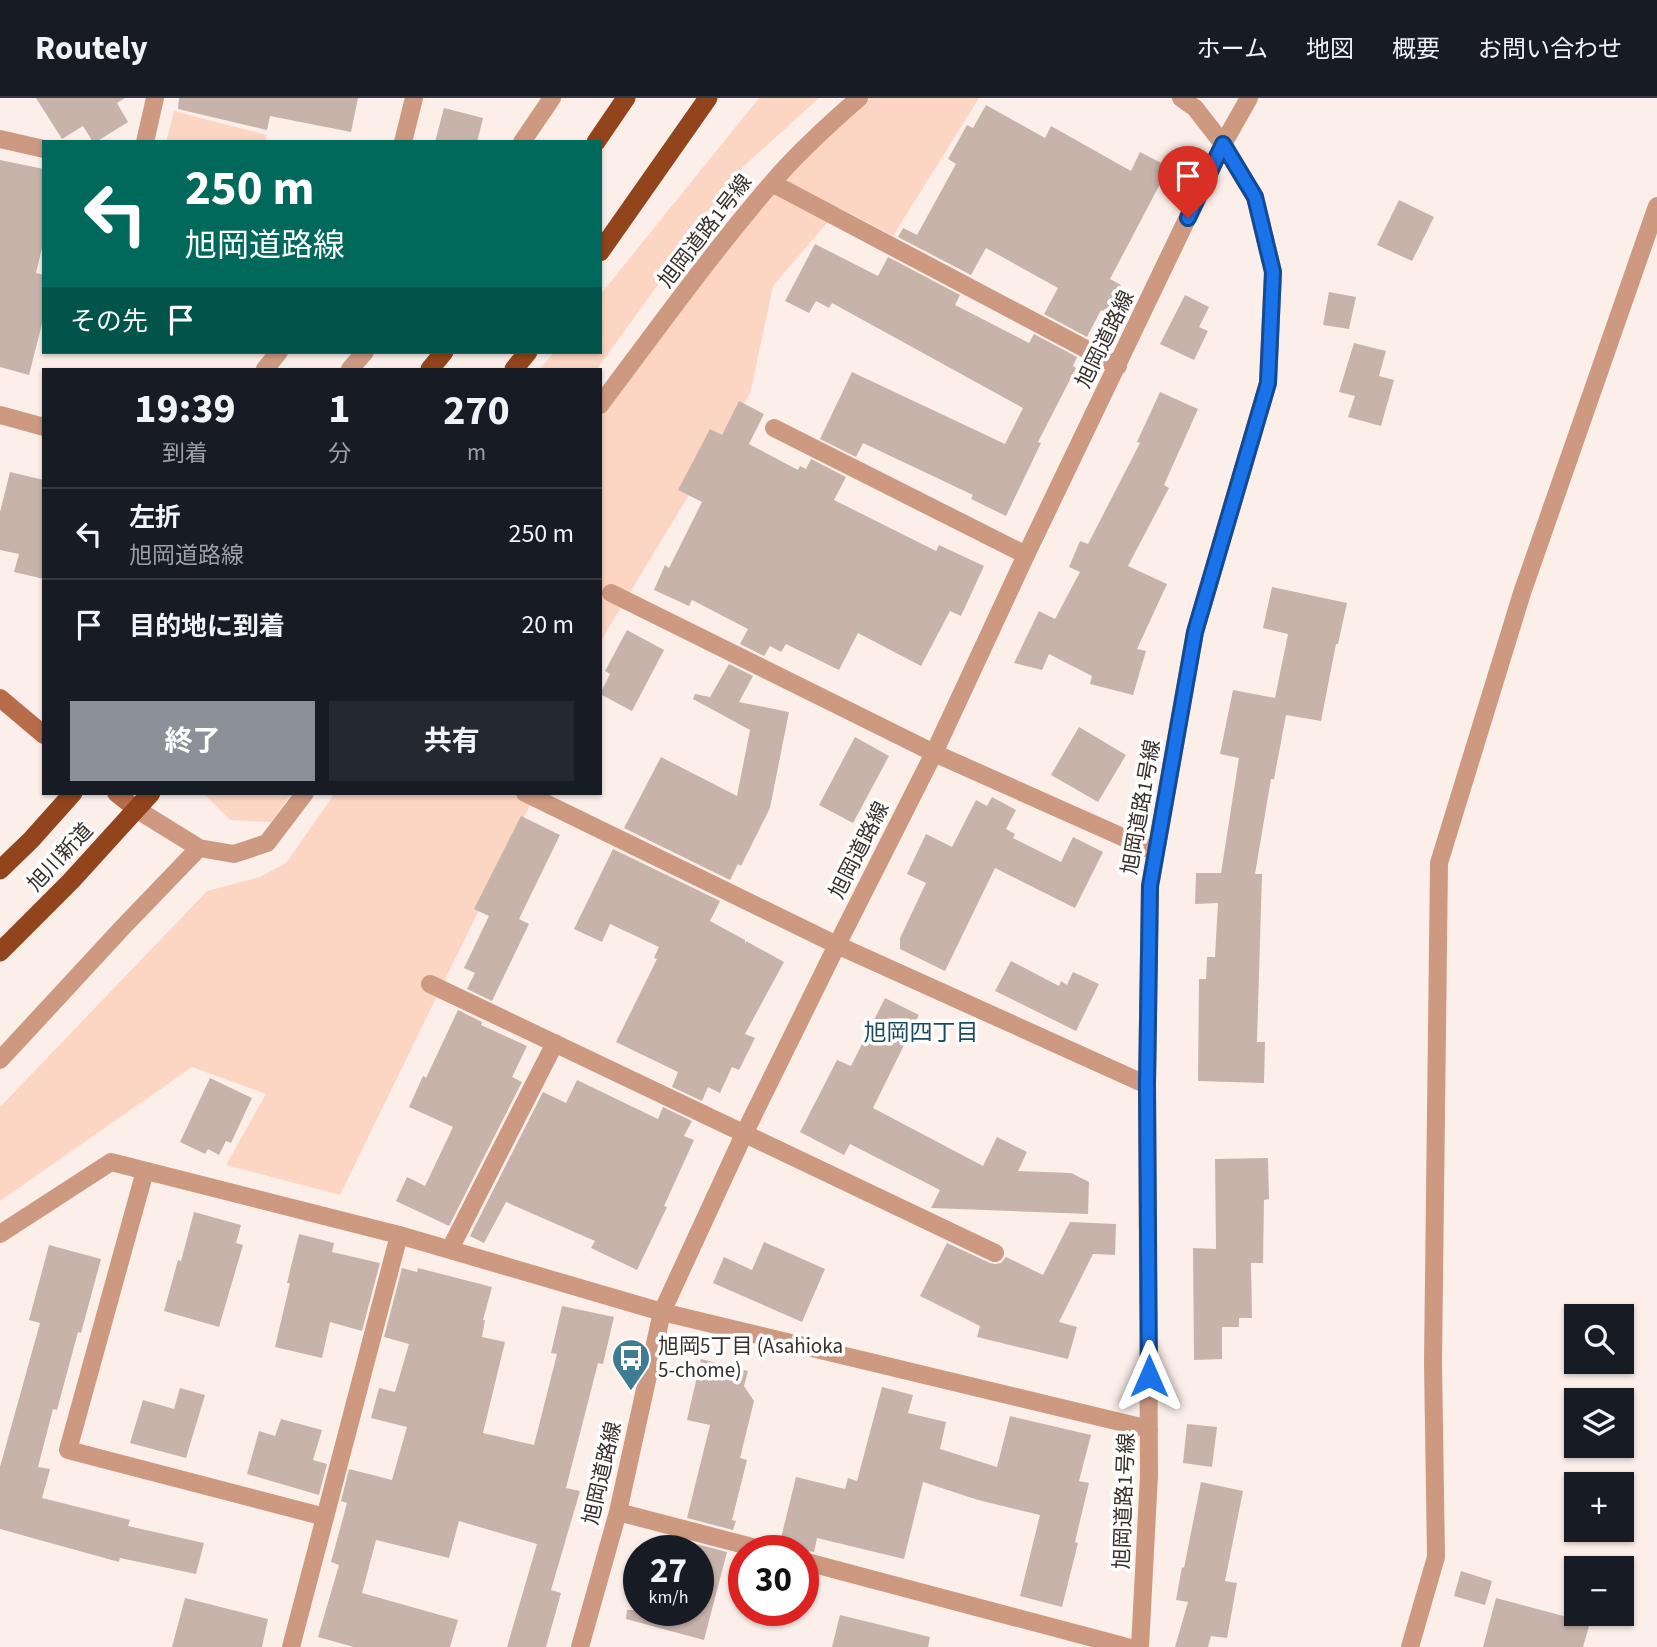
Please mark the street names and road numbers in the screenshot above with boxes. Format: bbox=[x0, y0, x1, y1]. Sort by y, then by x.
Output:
street label: 旭岡道路1号線 bbox=[651, 168, 759, 294]
street label: 旭岡道路線 bbox=[1069, 285, 1141, 393]
street label: 旭岡道路1号線 bbox=[1114, 737, 1168, 877]
street label: 旭岡道路線 bbox=[822, 796, 896, 904]
street label: 旭川新道 bbox=[20, 816, 100, 898]
street label: 旭岡道路線 bbox=[576, 1418, 628, 1528]
street label: 旭岡道路1号線 bbox=[1107, 1432, 1141, 1570]

